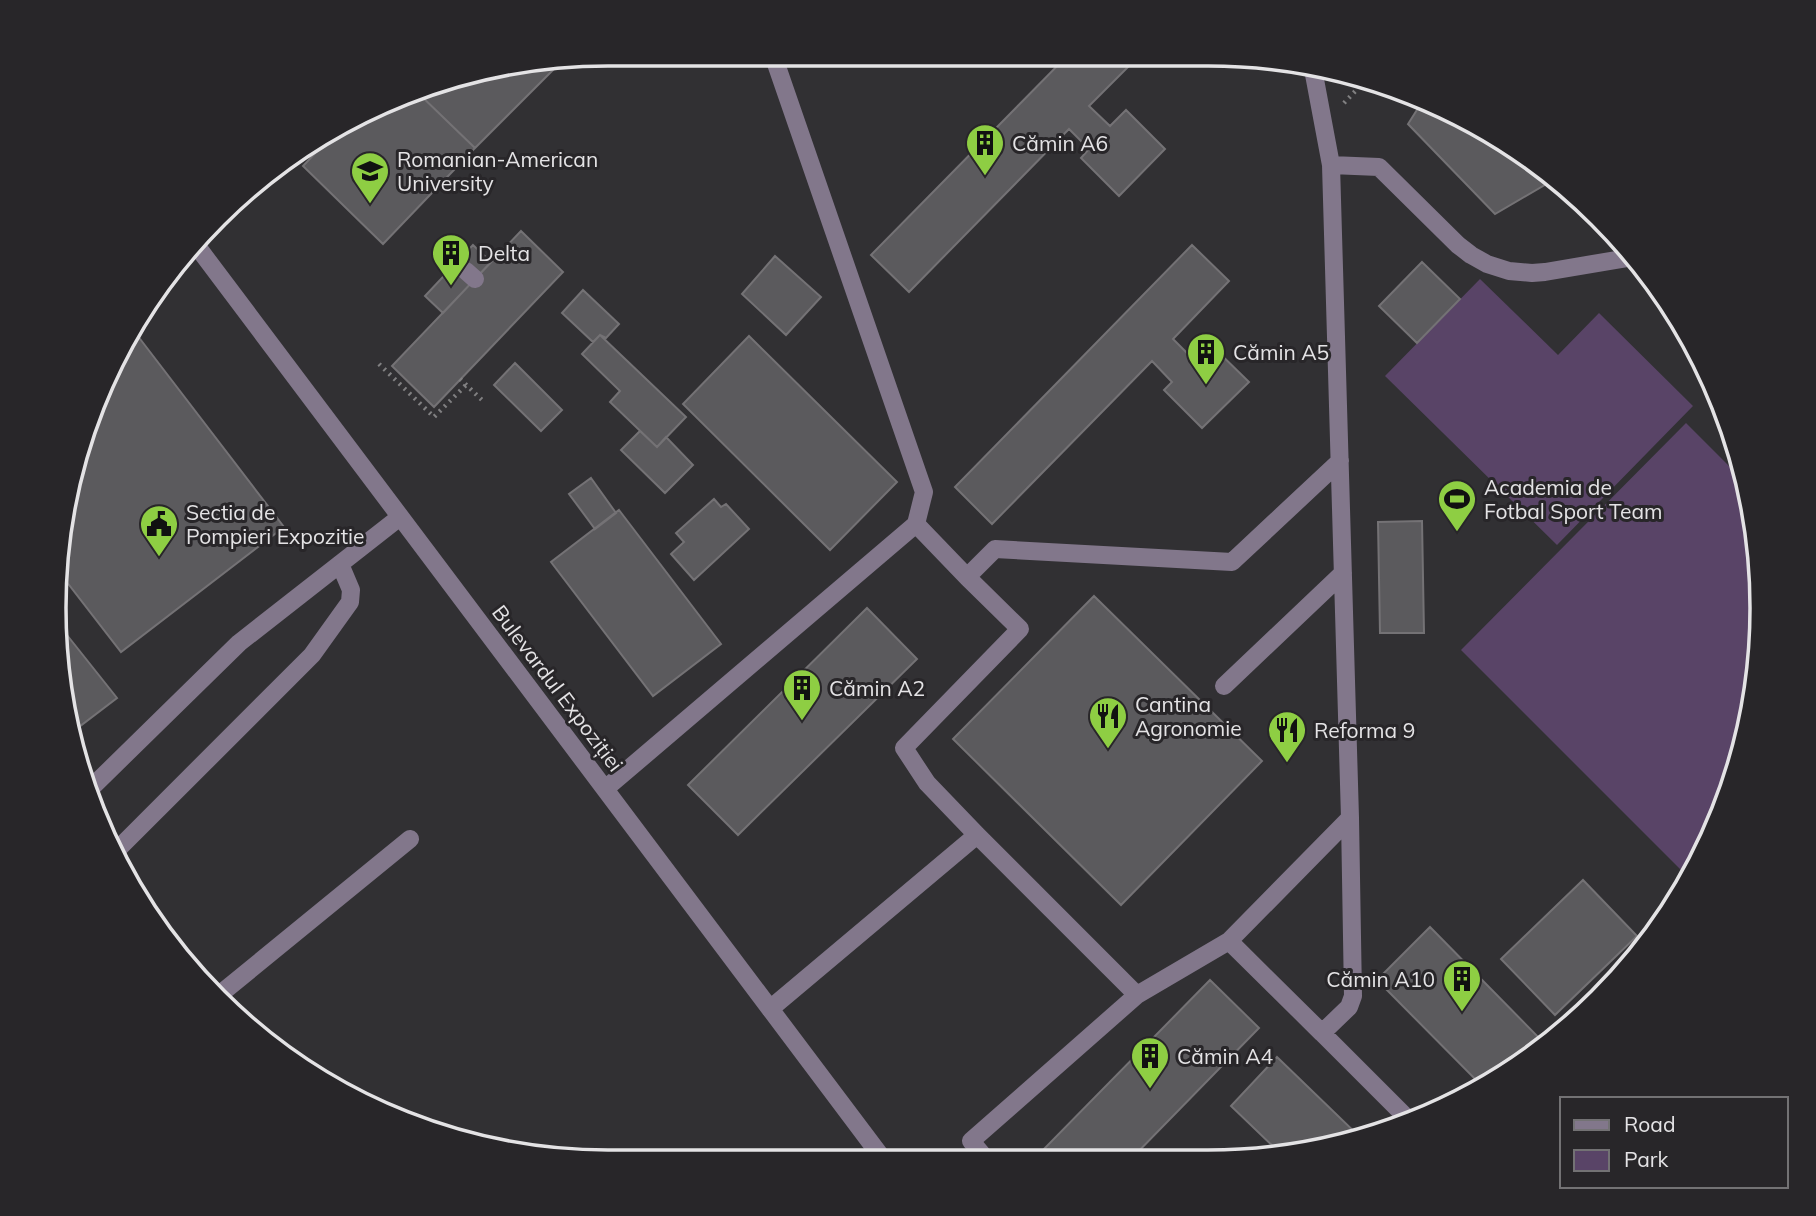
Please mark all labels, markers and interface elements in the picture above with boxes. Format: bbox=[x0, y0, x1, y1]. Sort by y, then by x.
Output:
building icon: Cămin A6 bbox=[964, 122, 1006, 177]
place label: Cămin A6 bbox=[1012, 130, 1108, 156]
place label: Romanian-American University bbox=[397, 146, 598, 196]
school or university icon: Romanian-American University bbox=[349, 150, 391, 205]
building icon: Delta bbox=[430, 232, 472, 287]
place label: Delta bbox=[478, 240, 530, 266]
building icon: Cămin A5 bbox=[1185, 331, 1227, 386]
place label: Cămin A5 bbox=[1233, 339, 1329, 365]
place label: Academia de Fotbal Sport Team bbox=[1484, 474, 1663, 524]
sports icon: Academia de Fotbal Sport Team bbox=[1436, 478, 1478, 533]
place label: Sectia de Pompieri Expozitie bbox=[186, 499, 364, 549]
public building icon: Sectia de Pompieri Expozitie bbox=[138, 503, 180, 558]
street label: Bulevardul Expoziției bbox=[486, 600, 629, 777]
building icon: Cămin A2 bbox=[781, 667, 823, 722]
place label: Cămin A2 bbox=[829, 675, 925, 701]
place label: Cantina Agronomie bbox=[1135, 691, 1242, 741]
restaurant icon: Cantina Agronomie bbox=[1087, 695, 1129, 750]
restaurant icon: Reforma 9 bbox=[1266, 709, 1308, 764]
place label: Reforma 9 bbox=[1314, 717, 1415, 743]
building icon: Cămin A10 bbox=[1441, 958, 1483, 1013]
place label: Cămin A10 bbox=[1326, 966, 1435, 992]
building icon: Cămin A4 bbox=[1129, 1035, 1171, 1090]
place label: Cămin A4 bbox=[1177, 1043, 1274, 1069]
legend bbox=[1560, 1097, 1788, 1188]
text: Road bbox=[1624, 1111, 1675, 1137]
text: Park bbox=[1624, 1146, 1668, 1172]

